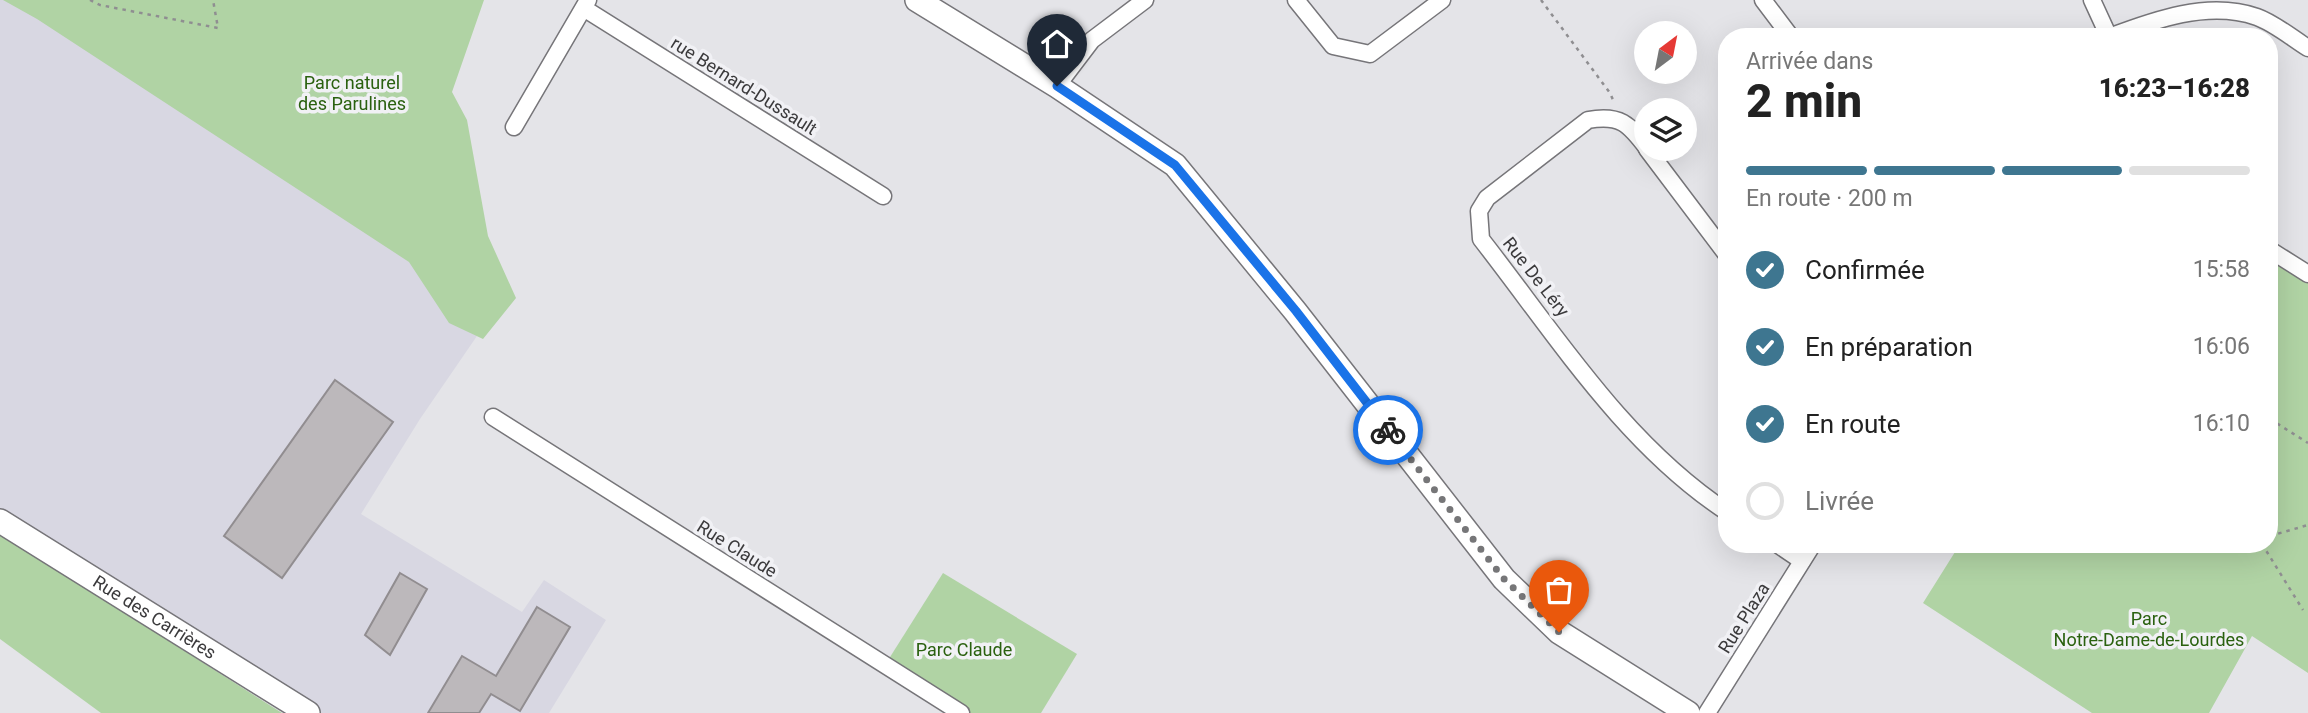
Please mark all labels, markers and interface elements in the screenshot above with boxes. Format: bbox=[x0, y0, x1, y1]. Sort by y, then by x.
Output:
pin bbox=[1027, 14, 1087, 86]
north arrow bbox=[1634, 21, 1698, 84]
map controls bbox=[1634, 21, 1697, 161]
icon: home bbox=[1038, 25, 1076, 63]
street label: rue Bernard-Dussault bbox=[667, 32, 821, 139]
text: Arrivée dans bbox=[1746, 48, 1873, 75]
park label: Parc naturel des Parulines bbox=[298, 72, 406, 114]
text: 16:23–16:28 bbox=[2099, 73, 2250, 103]
text: 2 min bbox=[1746, 74, 1862, 128]
button: layers bbox=[1634, 98, 1697, 161]
text: En route · 200 m bbox=[1746, 185, 1913, 212]
street label: Rue De Léry bbox=[1499, 233, 1574, 321]
icon: check bbox=[1746, 251, 1784, 289]
text: Confirmée bbox=[1805, 255, 1925, 285]
text: 15:58 bbox=[2193, 256, 2250, 283]
icon: check bbox=[1746, 328, 1784, 366]
text: En préparation bbox=[1805, 332, 1973, 362]
text: 16:06 bbox=[2193, 333, 2250, 360]
courier bbox=[1353, 395, 1423, 465]
icon: check bbox=[1746, 405, 1784, 443]
text: En route bbox=[1805, 409, 1901, 439]
text: 16:10 bbox=[2193, 410, 2250, 437]
icon: bike bbox=[1369, 411, 1407, 449]
text: Livrée bbox=[1805, 486, 1874, 516]
street label: Rue Claude bbox=[693, 516, 781, 581]
pin bbox=[1529, 560, 1589, 632]
street label: Rue des Carrières bbox=[89, 571, 220, 663]
icon: bag bbox=[1540, 571, 1578, 609]
street label: Rue Plaza bbox=[1714, 579, 1773, 657]
park label: Parc Notre-Dame-de-Lourdes bbox=[2054, 608, 2244, 650]
park label: Parc Claude bbox=[916, 639, 1012, 660]

